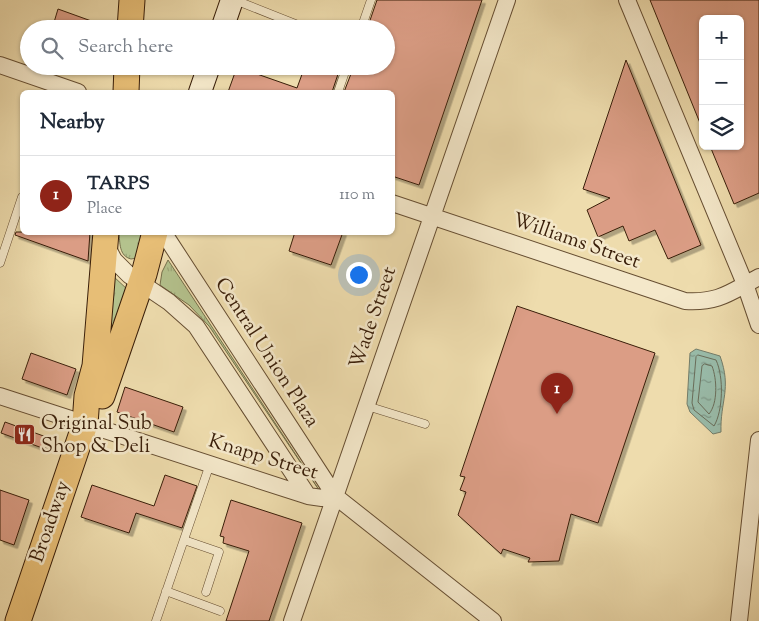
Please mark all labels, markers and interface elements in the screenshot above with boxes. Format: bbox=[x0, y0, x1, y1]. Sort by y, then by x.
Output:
map controls bbox=[699, 15, 744, 150]
button: + bbox=[699, 15, 744, 60]
search box bbox=[20, 20, 395, 75]
icon: search bbox=[38, 34, 66, 62]
text: Search here bbox=[78, 34, 173, 61]
button: − bbox=[699, 60, 744, 105]
button: layers bbox=[699, 105, 744, 150]
text: Nearby bbox=[40, 108, 105, 138]
text: TARPS bbox=[87, 171, 150, 198]
text: 1 bbox=[53, 184, 59, 207]
text: 110 m bbox=[339, 184, 375, 207]
text: Place bbox=[87, 198, 122, 221]
street label: Williams Street bbox=[508, 207, 644, 277]
your location bbox=[346, 262, 372, 288]
street label: Wade Street bbox=[343, 263, 405, 373]
street label: Central Union Plaza bbox=[207, 272, 325, 434]
pin: 1 bbox=[541, 373, 573, 414]
place label: Original Sub Shop & Deli bbox=[41, 410, 152, 462]
restaurant icon: Original Sub Shop & Deli bbox=[13, 423, 37, 447]
street label: Knapp Street bbox=[205, 428, 322, 488]
street label: Broadway bbox=[23, 477, 79, 567]

